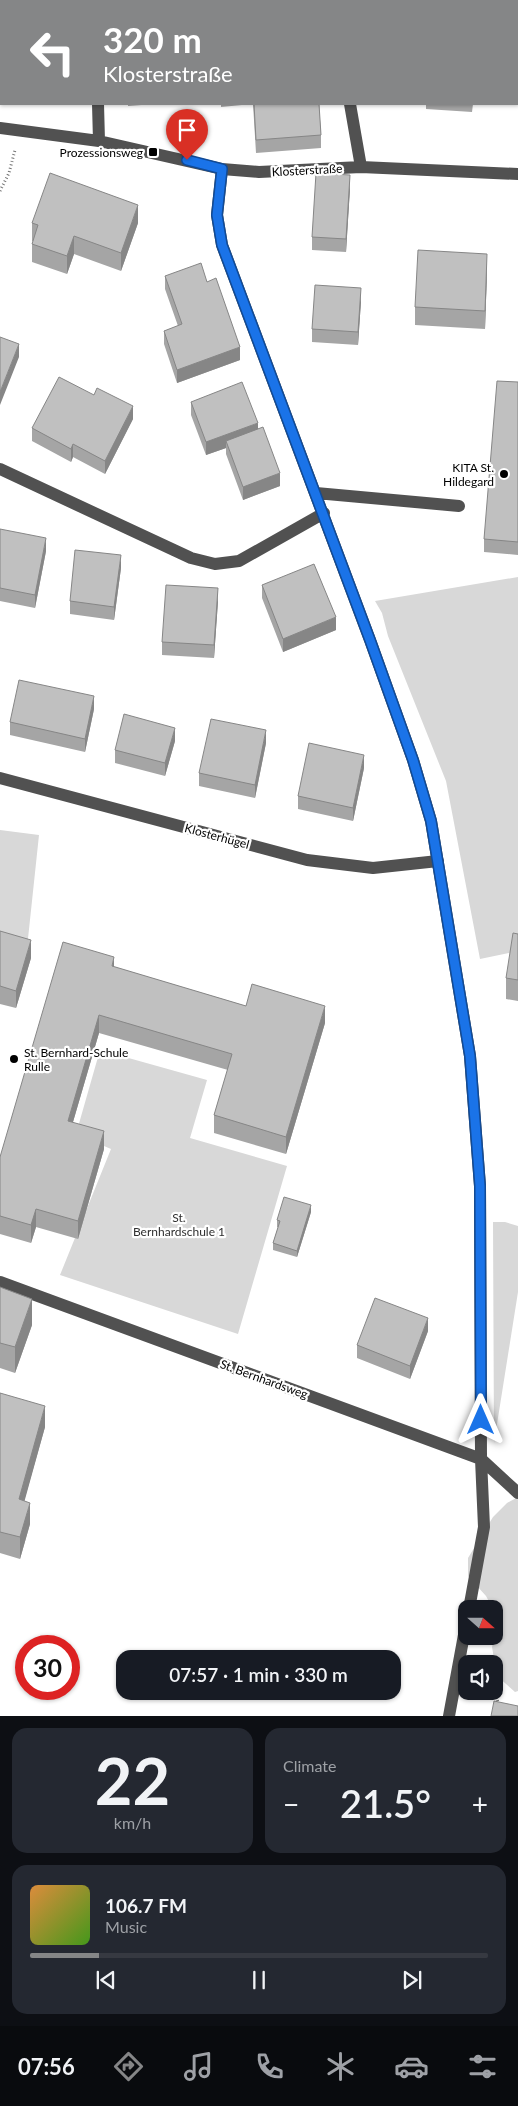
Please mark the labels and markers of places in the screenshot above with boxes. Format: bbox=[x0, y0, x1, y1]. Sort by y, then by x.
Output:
pin bbox=[166, 109, 208, 160]
place label: Prozessionsweg bbox=[60, 145, 143, 160]
marker: Prozessionsweg bbox=[147, 146, 159, 158]
place label: KITA St. Hildegard bbox=[443, 460, 494, 489]
marker: KITA St. Hildegard bbox=[498, 468, 510, 480]
place label: St. Bernhard-Schule Rulle bbox=[24, 1045, 128, 1074]
marker: St. Bernhard-Schule Rulle bbox=[8, 1053, 20, 1065]

